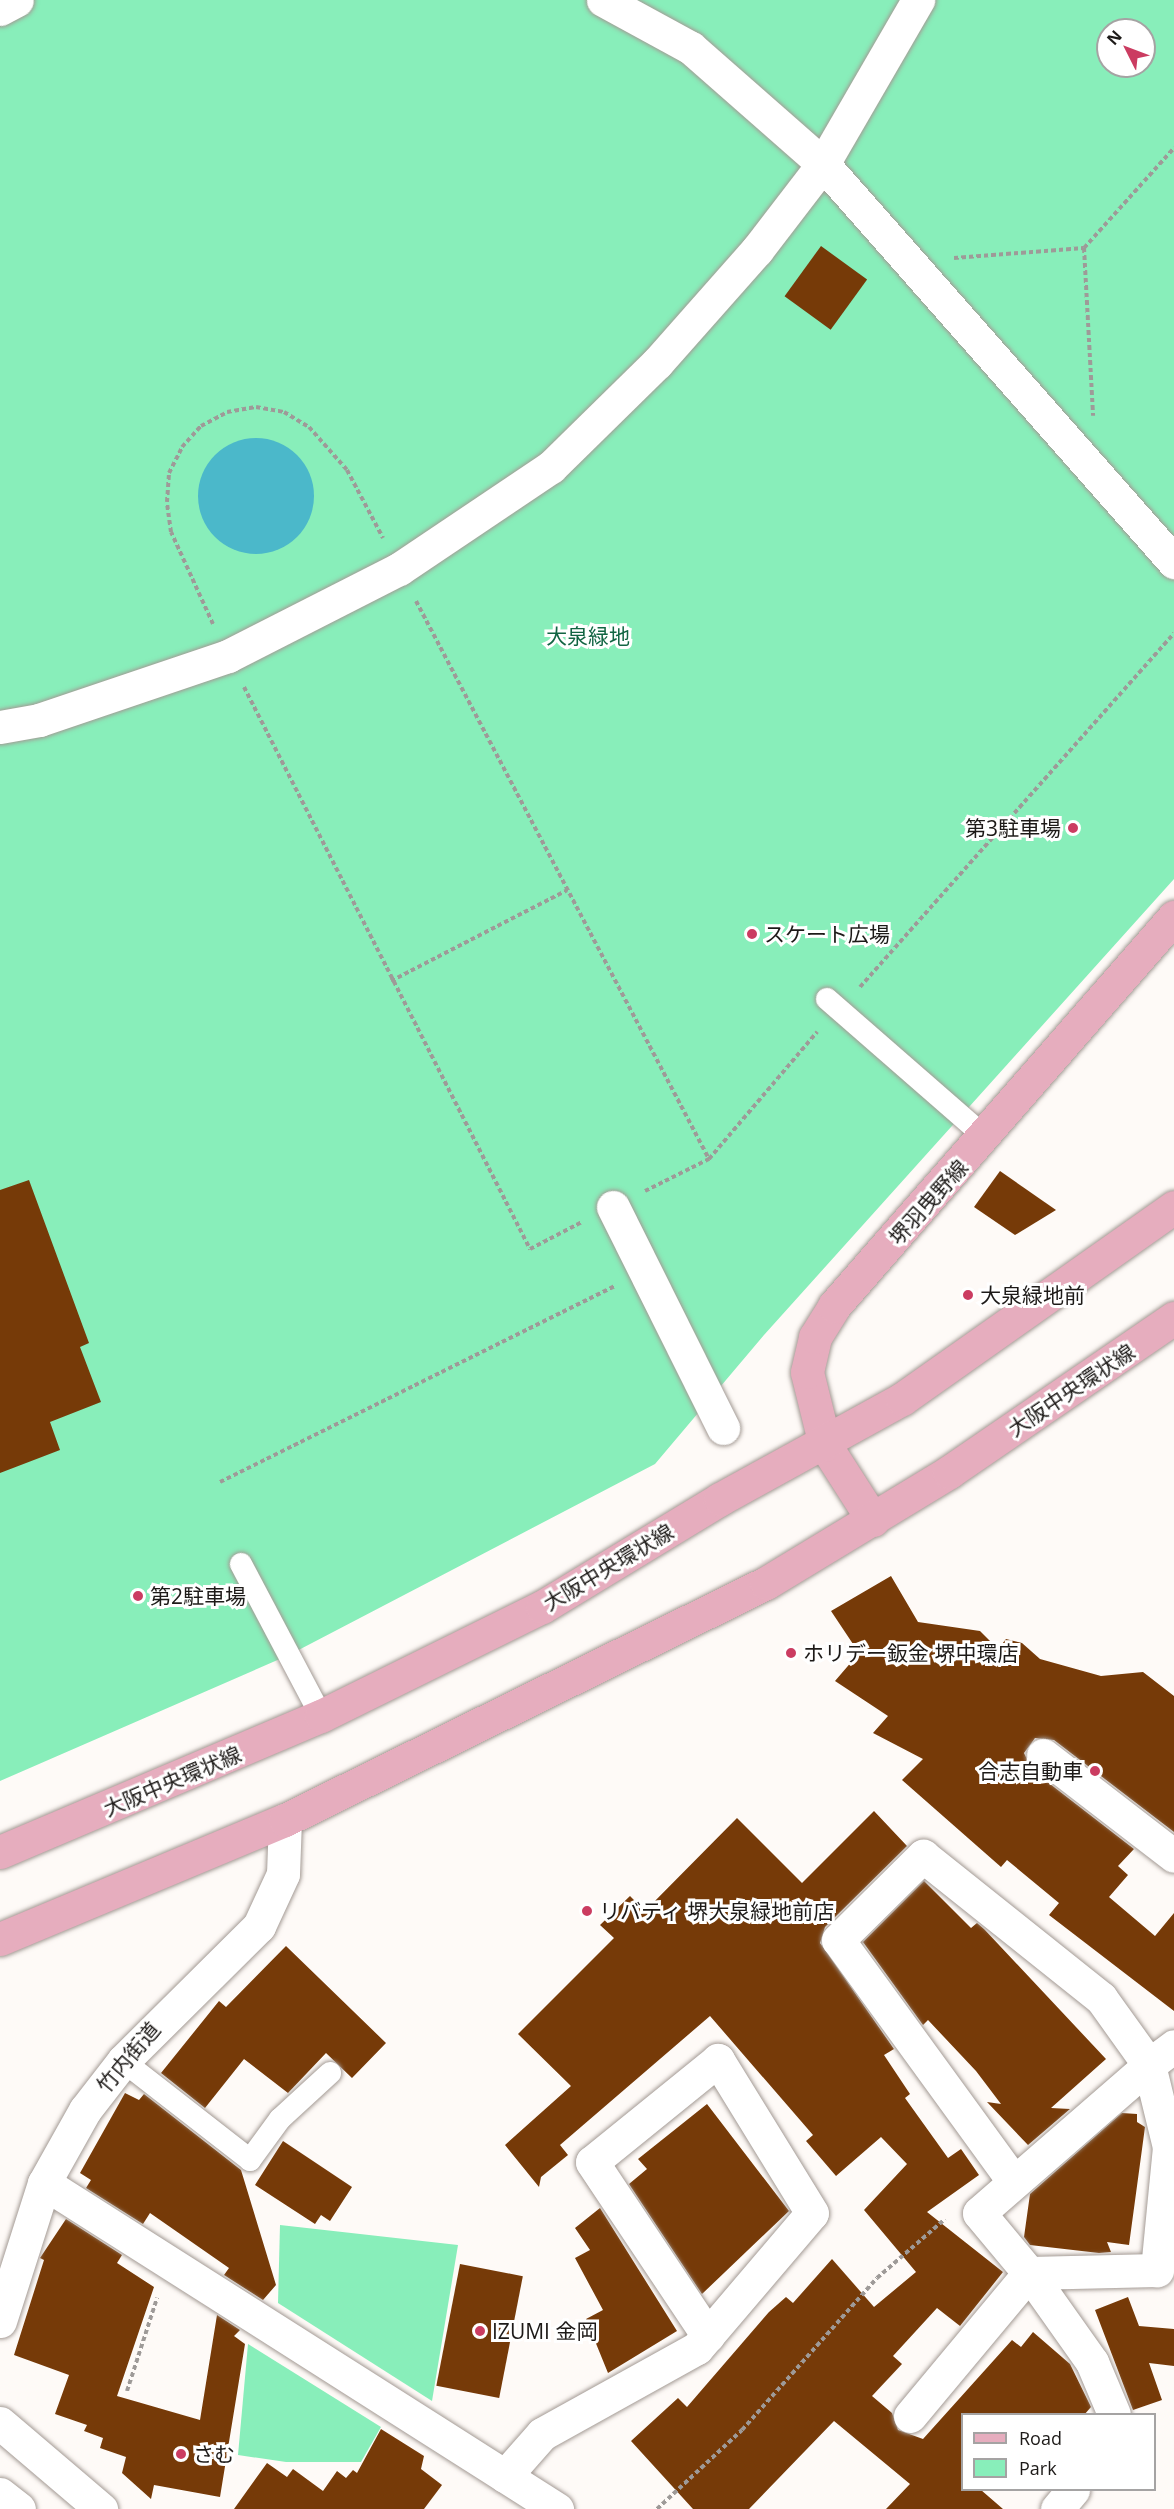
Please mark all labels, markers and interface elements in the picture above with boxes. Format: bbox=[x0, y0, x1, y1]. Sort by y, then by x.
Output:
north arrow bbox=[1096, 18, 1156, 78]
text: N bbox=[1102, 25, 1127, 49]
park label: 大泉緑地 bbox=[546, 623, 630, 649]
place label: 第3駐車場 bbox=[965, 815, 1061, 841]
marker: 第3駐車場 bbox=[1066, 821, 1080, 835]
place label: スケート広場 bbox=[764, 921, 890, 947]
marker: スケート広場 bbox=[745, 927, 759, 941]
street label: 堺羽曳野線 bbox=[884, 1155, 972, 1249]
place label: 大泉緑地前 bbox=[980, 1282, 1085, 1308]
marker: 大泉緑地前 bbox=[961, 1288, 975, 1302]
street label: 大阪中央環状線 bbox=[1003, 1338, 1139, 1442]
street label: 大阪中央環状線 bbox=[539, 1518, 677, 1616]
place label: 第2駐車場 bbox=[150, 1583, 246, 1609]
marker: 第2駐車場 bbox=[131, 1589, 145, 1603]
place label: ホリデー鈑金 堺中環店 bbox=[803, 1640, 1018, 1666]
marker: ホリデー鈑金 堺中環店 bbox=[784, 1646, 798, 1660]
street label: 大阪中央環状線 bbox=[99, 1741, 245, 1821]
place label: 合志自動車 bbox=[978, 1758, 1083, 1784]
marker: 合志自動車 bbox=[1088, 1764, 1102, 1778]
place label: リバティ 堺大泉緑地前店 bbox=[599, 1898, 835, 1924]
marker: リバティ 堺大泉緑地前店 bbox=[580, 1904, 594, 1918]
street label: 竹内街道 bbox=[91, 2017, 165, 2097]
place label: IZUMI 金岡 bbox=[492, 2318, 597, 2344]
marker: IZUMI 金岡 bbox=[473, 2324, 487, 2338]
legend bbox=[961, 2413, 1156, 2491]
text: Road bbox=[1019, 2426, 1062, 2450]
place label: さむ bbox=[193, 2441, 235, 2467]
marker: さむ bbox=[174, 2447, 188, 2461]
text: Park bbox=[1019, 2456, 1057, 2480]

